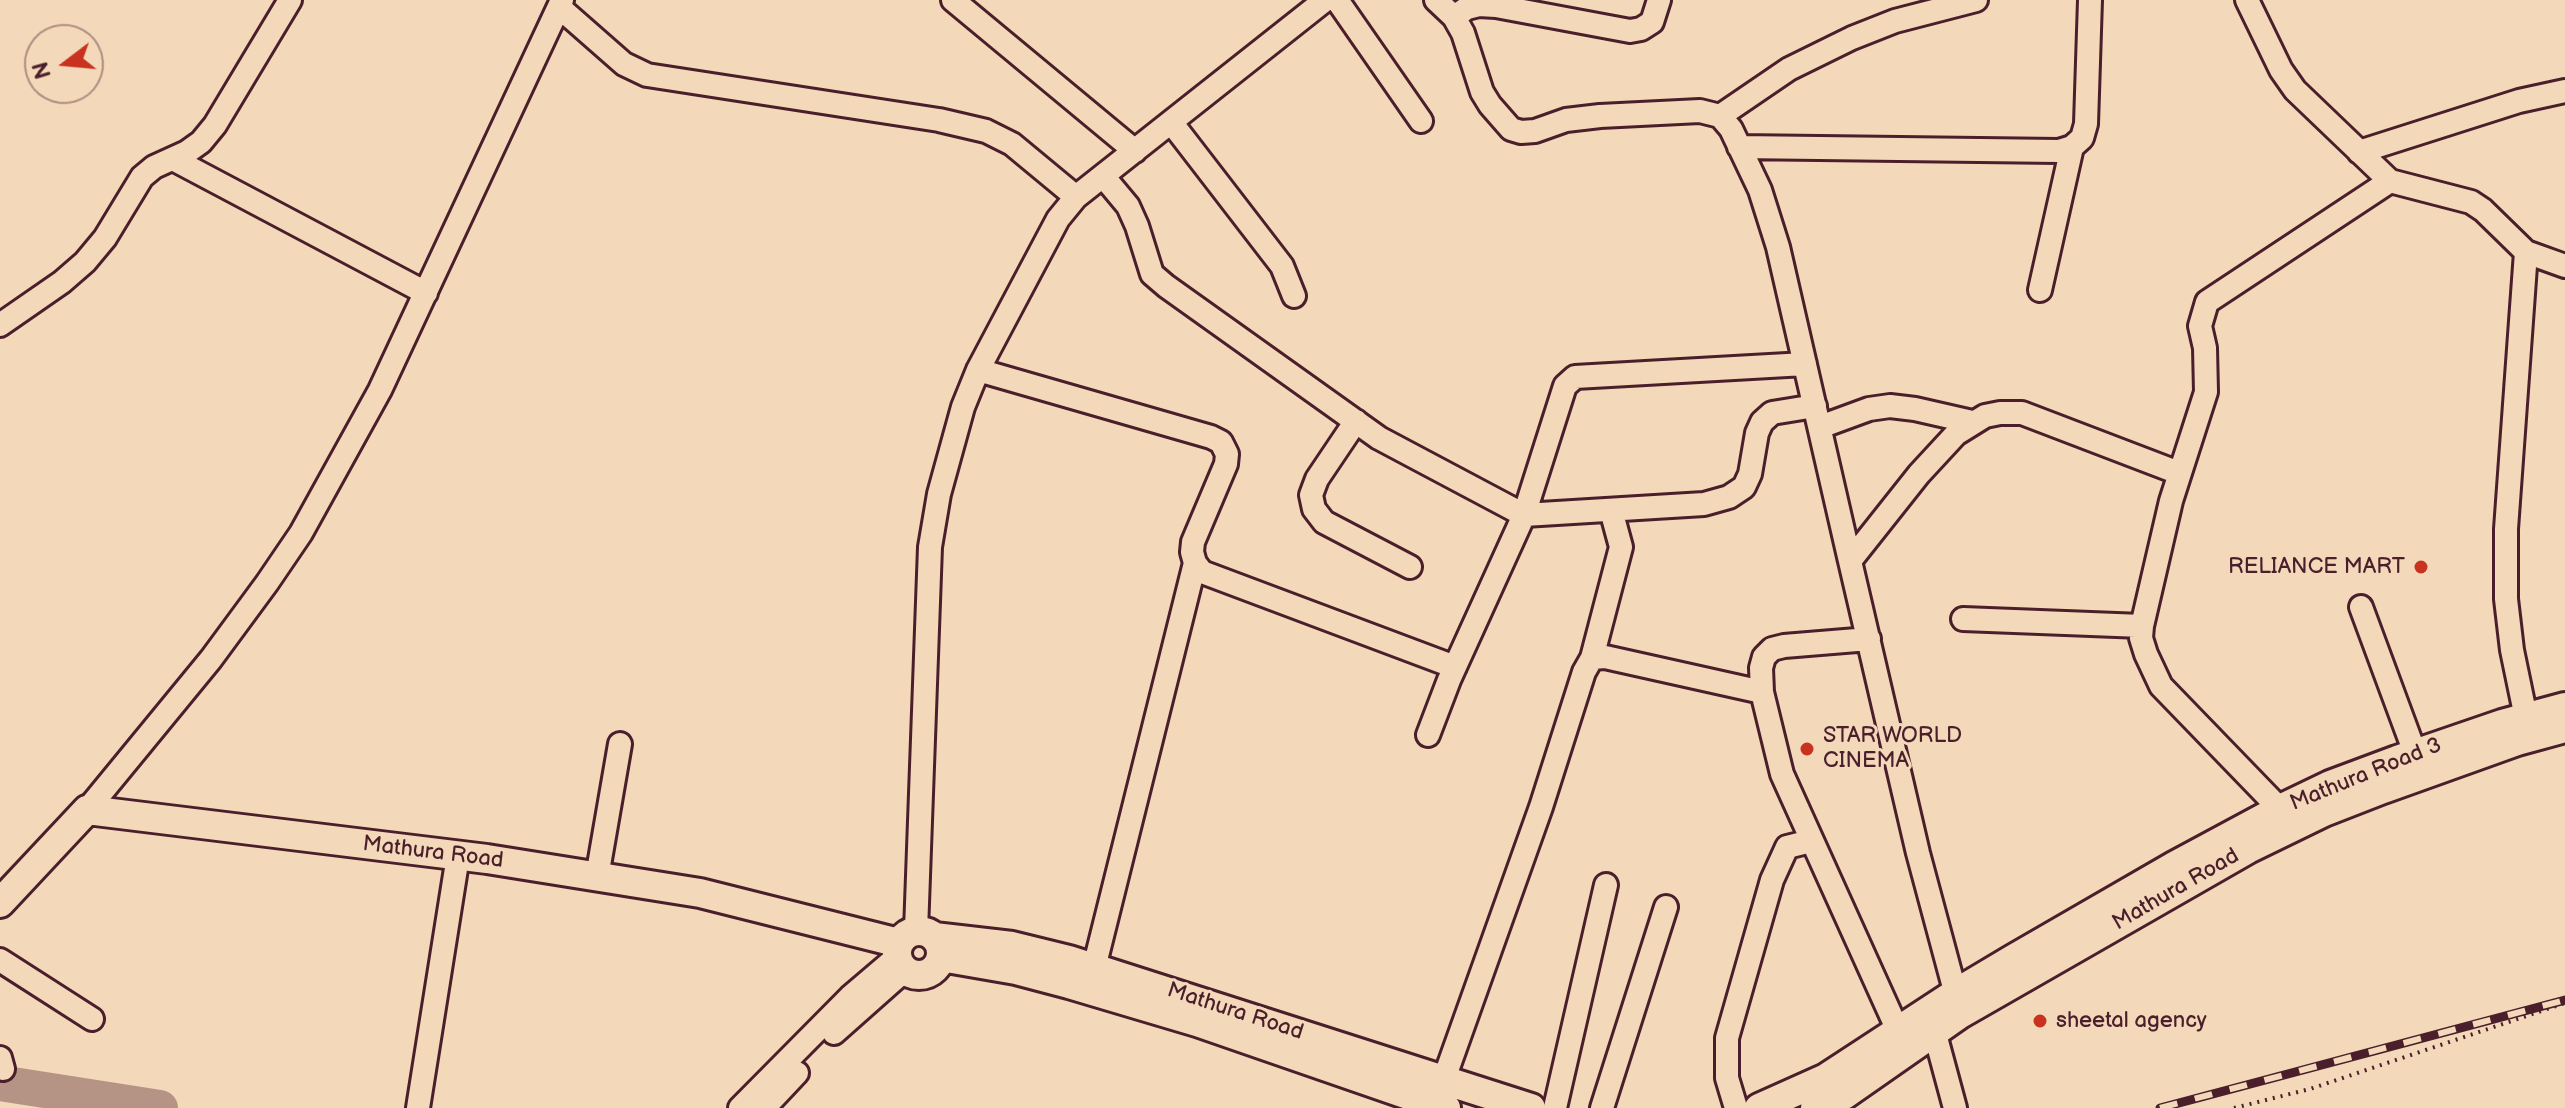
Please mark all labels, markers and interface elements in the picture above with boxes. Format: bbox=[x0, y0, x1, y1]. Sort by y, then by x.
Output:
north arrow bbox=[24, 24, 104, 104]
text: N bbox=[27, 59, 58, 82]
place label: RELIANCE MART bbox=[2228, 554, 2405, 580]
marker: RELIANCE MART bbox=[2412, 558, 2430, 576]
place label: STAR WORLD CINEMA bbox=[1823, 723, 1962, 774]
street label: Mathura Road 3 bbox=[2286, 733, 2446, 817]
marker: STAR WORLD CINEMA bbox=[1798, 740, 1816, 758]
street label: Mathura Road bbox=[361, 831, 505, 875]
street label: Mathura Road bbox=[2108, 843, 2244, 937]
street label: Mathura Road bbox=[1164, 978, 1306, 1046]
place label: sheetal agency bbox=[2056, 1008, 2207, 1034]
marker: sheetal agency bbox=[2031, 1012, 2049, 1030]

